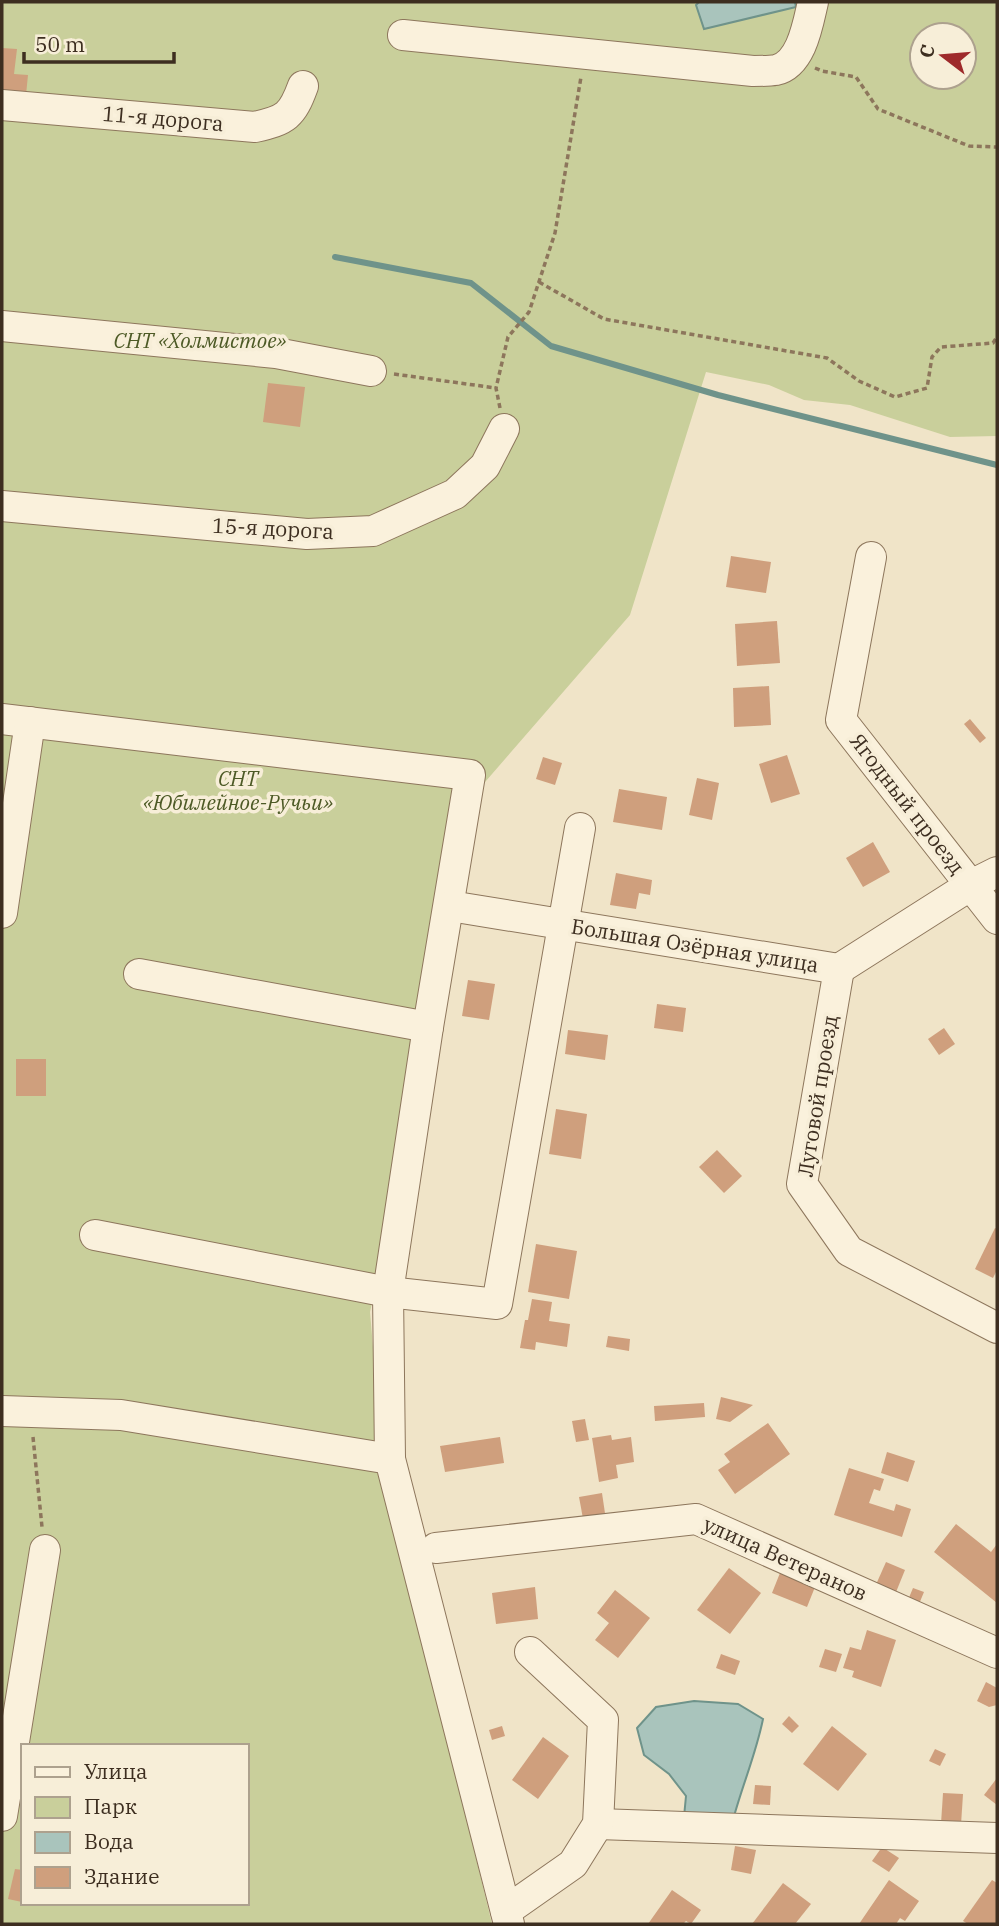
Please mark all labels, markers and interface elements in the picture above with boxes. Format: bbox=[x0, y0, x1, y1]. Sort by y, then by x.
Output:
scale bar bbox=[24, 21, 175, 65]
north arrow bbox=[908, 21, 978, 91]
text: 50 m bbox=[35, 30, 85, 58]
text: С bbox=[913, 42, 940, 61]
street label: 11-я дорога bbox=[101, 99, 225, 137]
park label: СНТ «Холмистое» bbox=[113, 326, 287, 354]
street label: 15-я дорога bbox=[212, 511, 335, 545]
street label: Ягодный проезд bbox=[844, 727, 972, 880]
park label: СНТ «Юбилейное-Ручьи» bbox=[143, 764, 333, 816]
street label: Большая Озёрная улица bbox=[569, 912, 821, 978]
street label: Луговой проезд bbox=[790, 1013, 844, 1179]
street label: улица Ветеранов bbox=[699, 1509, 872, 1607]
legend bbox=[21, 1744, 248, 1905]
text: Улица bbox=[84, 1757, 148, 1785]
text: Парк bbox=[84, 1792, 137, 1820]
text: Вода bbox=[84, 1827, 134, 1855]
text: Здание bbox=[84, 1862, 159, 1890]

